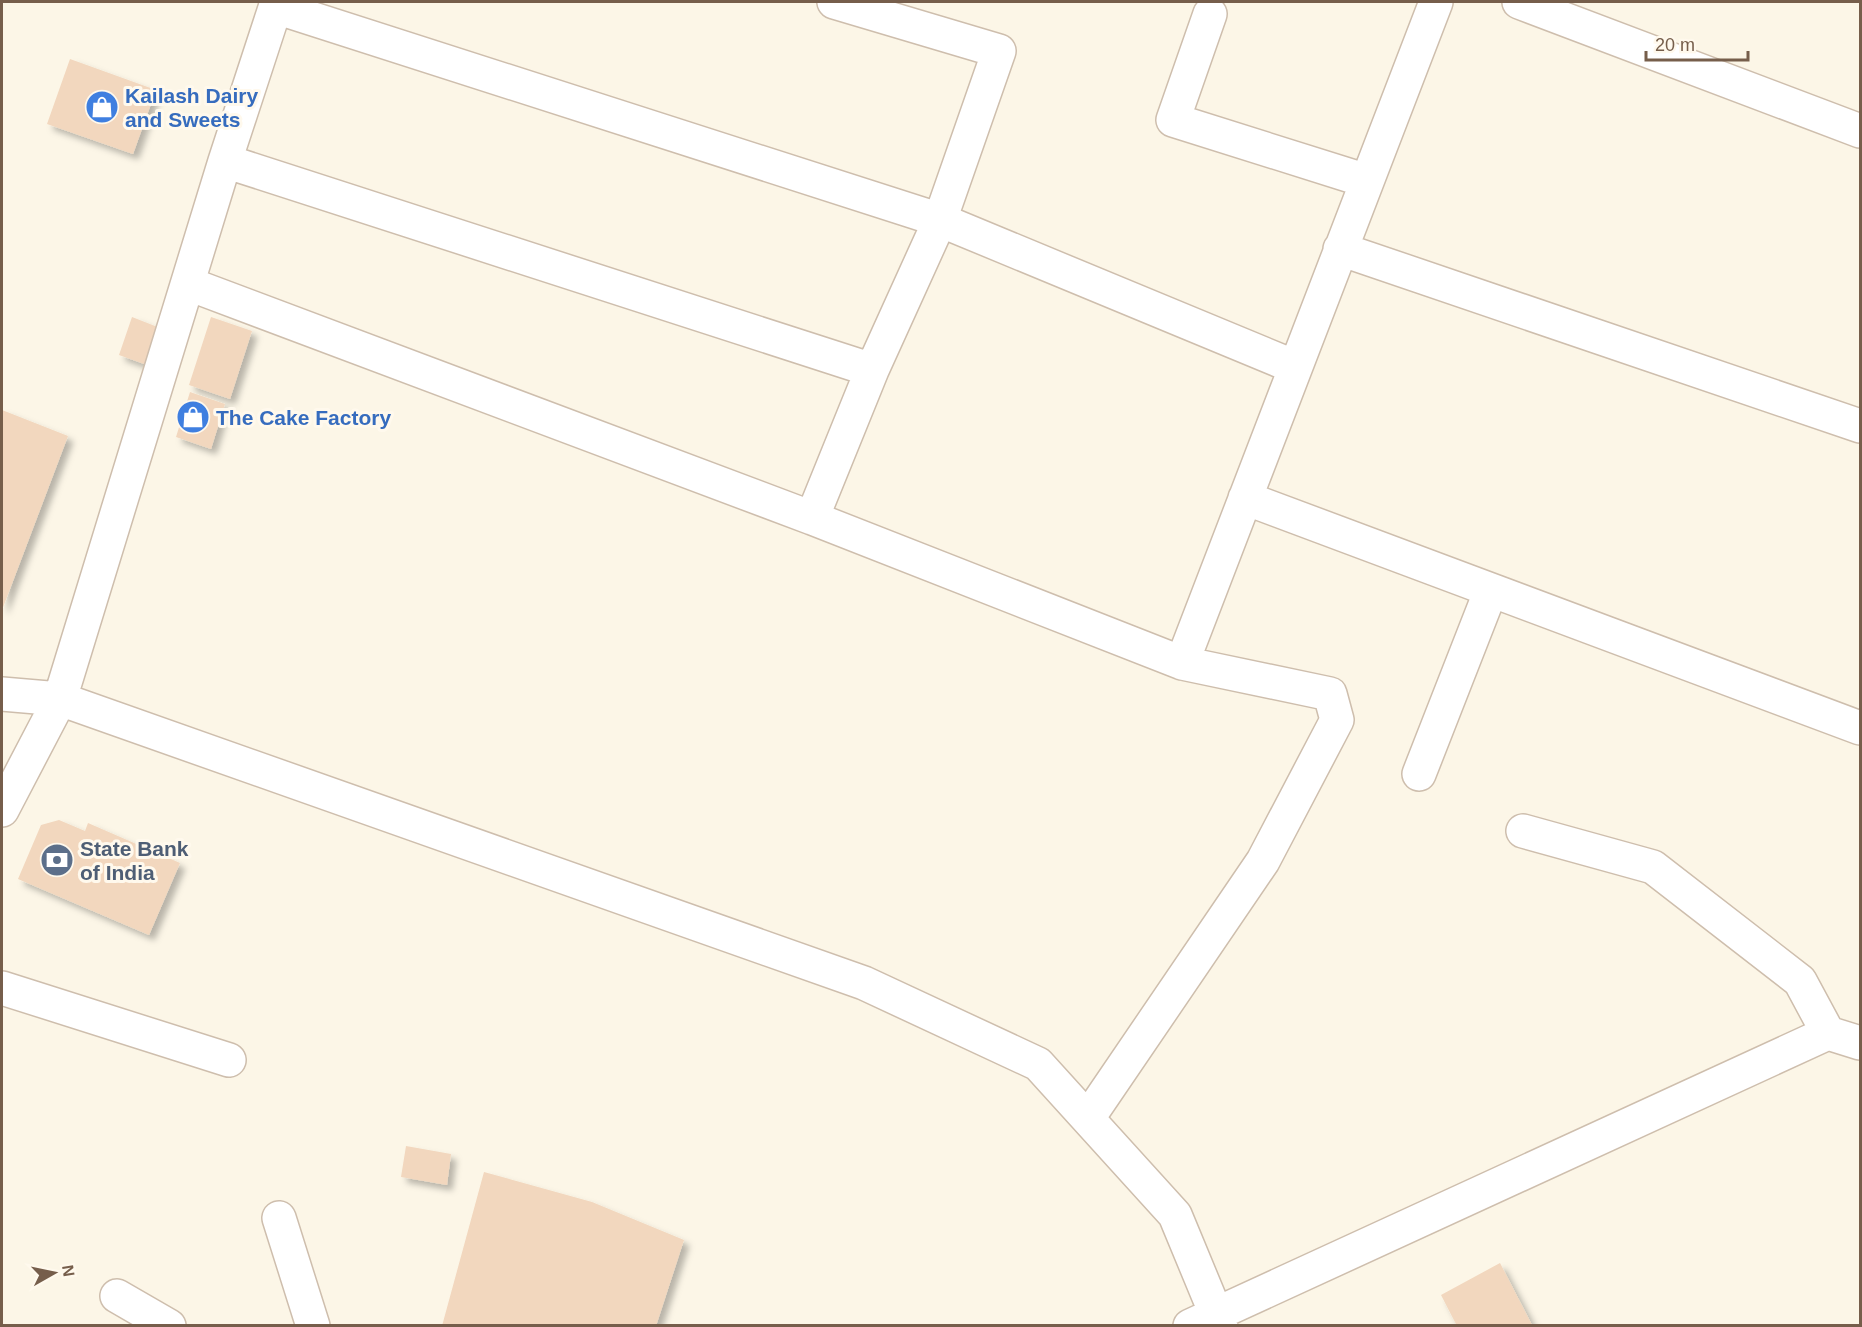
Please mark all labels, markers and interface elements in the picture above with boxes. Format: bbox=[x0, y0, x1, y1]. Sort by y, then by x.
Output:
scale bar bbox=[1646, 24, 1748, 62]
text: 20 m bbox=[1655, 35, 1695, 55]
place label: Kailash Dairy and Sweets bbox=[125, 84, 258, 131]
shop icon: Kailash Dairy and Sweets bbox=[84, 89, 120, 125]
shop icon: The Cake Factory bbox=[175, 399, 211, 435]
place label: The Cake Factory bbox=[216, 406, 391, 429]
place label: State Bank of India bbox=[80, 837, 189, 884]
bank icon: State Bank of India bbox=[39, 842, 75, 878]
north arrow bbox=[24, 1243, 84, 1303]
text: N bbox=[59, 1264, 78, 1278]

